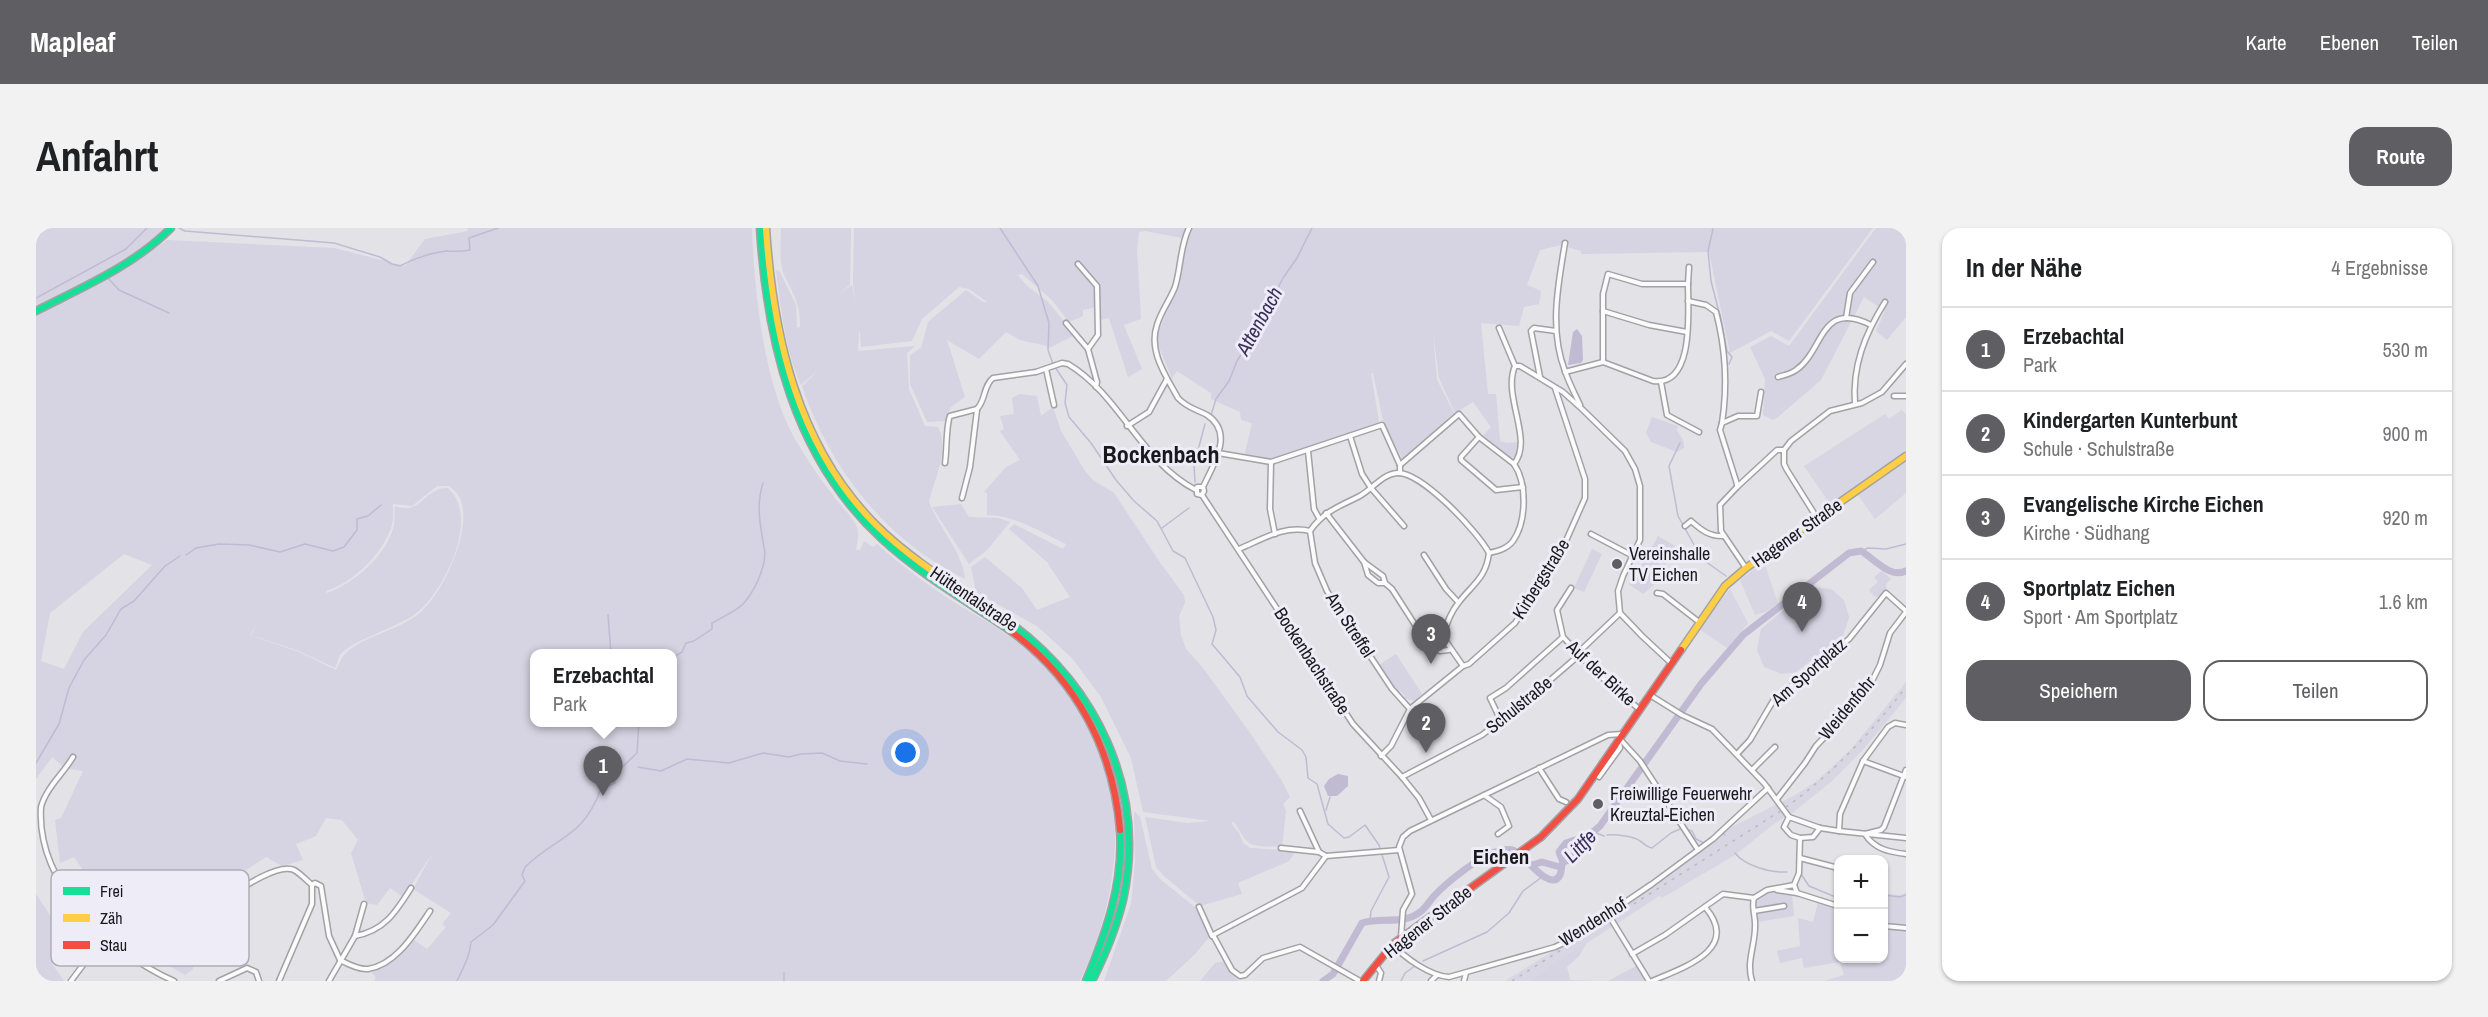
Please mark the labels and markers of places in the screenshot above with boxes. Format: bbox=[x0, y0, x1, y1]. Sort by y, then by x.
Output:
place label: Vereinshalle TV Eichen bbox=[1629, 541, 1710, 587]
marker: Vereinshalle TV Eichen bbox=[1610, 557, 1624, 571]
pin: 4 bbox=[1782, 582, 1822, 632]
pin: 3 bbox=[1412, 614, 1450, 664]
pin: 2 bbox=[1406, 704, 1446, 753]
pin: 1 bbox=[584, 746, 622, 796]
place label: Freiwillige Feuerwehr Kreuztal-Eichen bbox=[1610, 781, 1752, 827]
marker: Freiwillige Feuerwehr Kreuztal-Eichen bbox=[1591, 797, 1605, 811]

